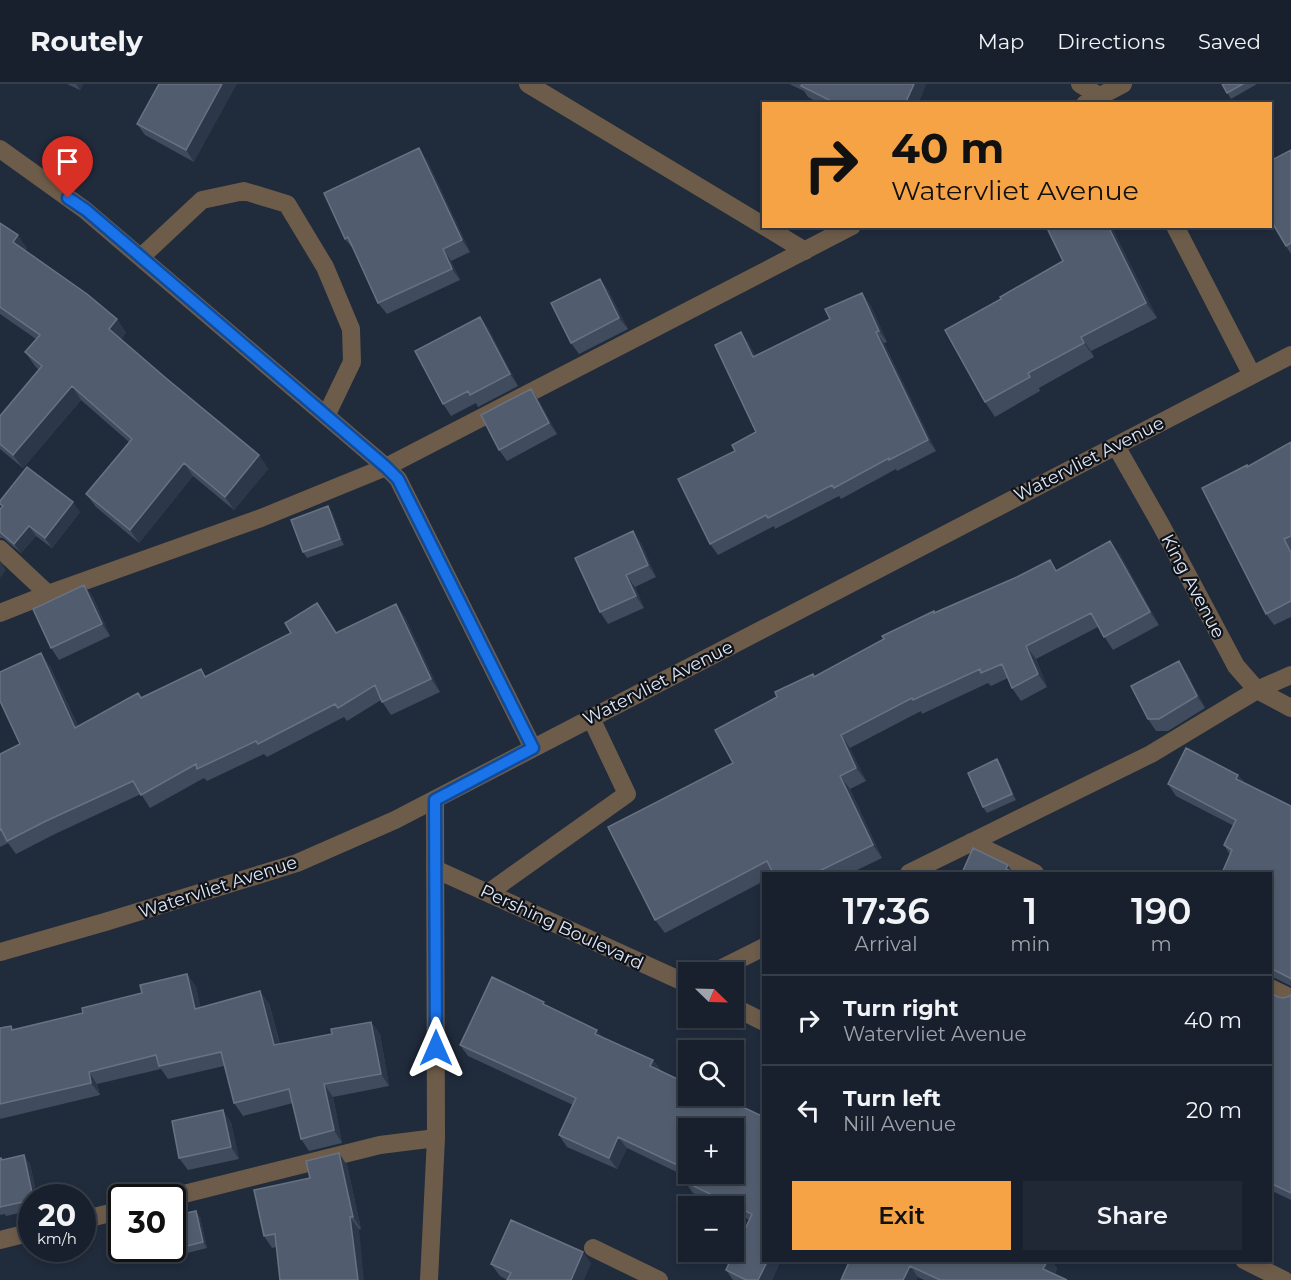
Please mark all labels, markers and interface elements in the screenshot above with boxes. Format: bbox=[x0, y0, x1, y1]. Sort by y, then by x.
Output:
text: Routely bbox=[30, 24, 143, 58]
text: Map bbox=[978, 29, 1024, 54]
text: Directions bbox=[1057, 29, 1165, 54]
text: Saved bbox=[1198, 29, 1261, 54]
text: 40 m bbox=[891, 122, 1004, 174]
icon: right bbox=[792, 126, 870, 204]
pin bbox=[42, 136, 93, 198]
icon: arrive bbox=[51, 145, 84, 178]
text: Watervliet Avenue bbox=[891, 174, 1139, 207]
street label: Watervliet Avenue bbox=[1010, 412, 1168, 506]
street label: King Avenue bbox=[1156, 530, 1230, 642]
street label: Watervliet Avenue bbox=[579, 636, 737, 730]
street label: Watervliet Avenue bbox=[136, 851, 300, 923]
street label: Pershing Boulevard bbox=[477, 880, 647, 974]
text: 17:36 bbox=[843, 889, 930, 933]
text: 1 bbox=[1023, 889, 1037, 933]
text: 190 bbox=[1131, 889, 1191, 933]
text: Arrival bbox=[855, 932, 918, 956]
text: min bbox=[1010, 932, 1050, 956]
text: m bbox=[1151, 932, 1172, 956]
north arrow bbox=[678, 962, 744, 1028]
map controls bbox=[678, 962, 744, 1262]
text: Turn right bbox=[843, 995, 958, 1022]
icon: right bbox=[792, 1004, 825, 1037]
text: 40 m bbox=[1184, 1007, 1242, 1034]
position arrow bbox=[404, 1016, 468, 1080]
text: Watervliet Avenue bbox=[843, 1022, 1027, 1046]
button: search bbox=[678, 1040, 744, 1106]
text: Turn left bbox=[843, 1085, 941, 1112]
icon: left bbox=[792, 1094, 825, 1127]
text: 20 m bbox=[1186, 1097, 1242, 1124]
text: Nill Avenue bbox=[843, 1112, 956, 1136]
button: + bbox=[678, 1118, 744, 1184]
button: Exit bbox=[792, 1181, 1011, 1250]
button: Share bbox=[1023, 1181, 1242, 1250]
speed limit sign: 30 bbox=[108, 1184, 186, 1262]
button: − bbox=[678, 1196, 744, 1262]
text: 20 bbox=[38, 1197, 76, 1234]
text: km/h bbox=[37, 1229, 77, 1248]

